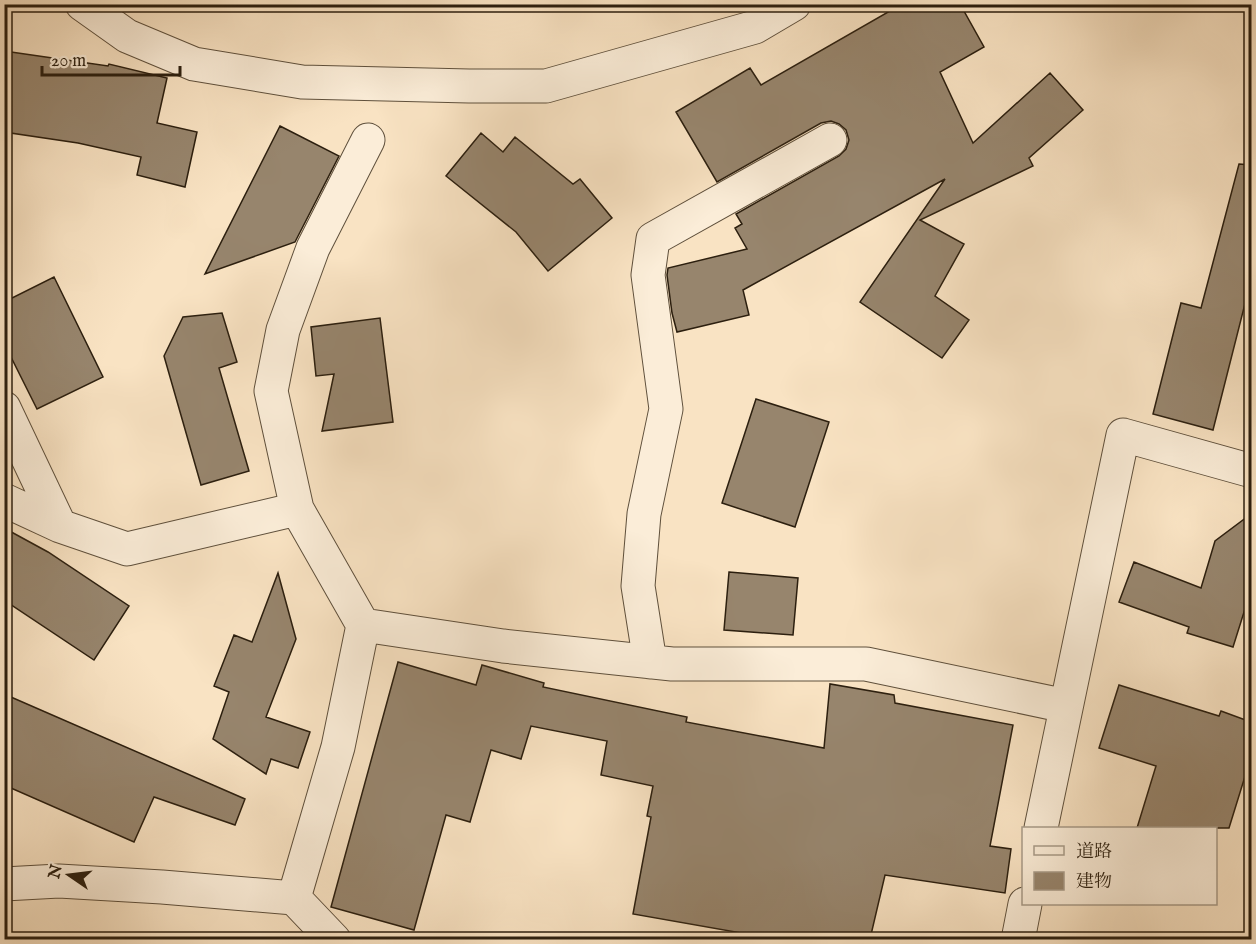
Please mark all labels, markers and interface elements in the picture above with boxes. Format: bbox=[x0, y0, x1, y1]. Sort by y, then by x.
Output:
scale bar bbox=[42, 39, 180, 77]
text: 20 m bbox=[51, 50, 86, 73]
legend bbox=[1022, 827, 1217, 905]
text: 道路 bbox=[1076, 841, 1112, 864]
north arrow bbox=[39, 845, 99, 905]
text: N bbox=[45, 863, 68, 882]
text: 建物 bbox=[1076, 871, 1112, 894]

